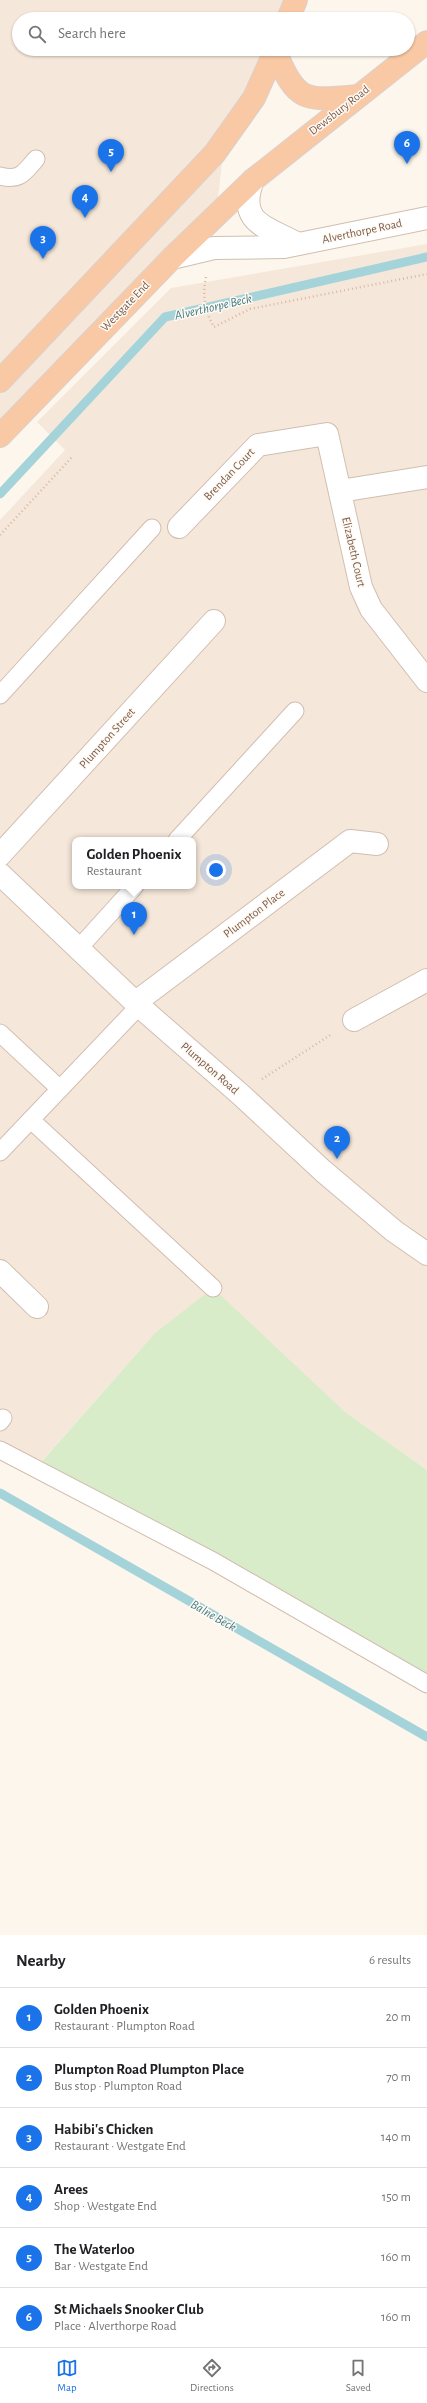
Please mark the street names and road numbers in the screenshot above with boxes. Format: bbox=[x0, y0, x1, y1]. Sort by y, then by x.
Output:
street label: Dewsbury Road bbox=[307, 83, 372, 138]
street label: Alverthorpe Road bbox=[321, 217, 403, 245]
street label: Westgate End bbox=[98, 279, 152, 333]
street label: Brendan Court bbox=[201, 445, 257, 502]
street label: Elizabeth Court bbox=[340, 516, 368, 588]
street label: Plumpton Street bbox=[77, 705, 137, 771]
street label: Plumpton Place bbox=[221, 886, 287, 940]
street label: Plumpton Road bbox=[179, 1040, 241, 1096]

